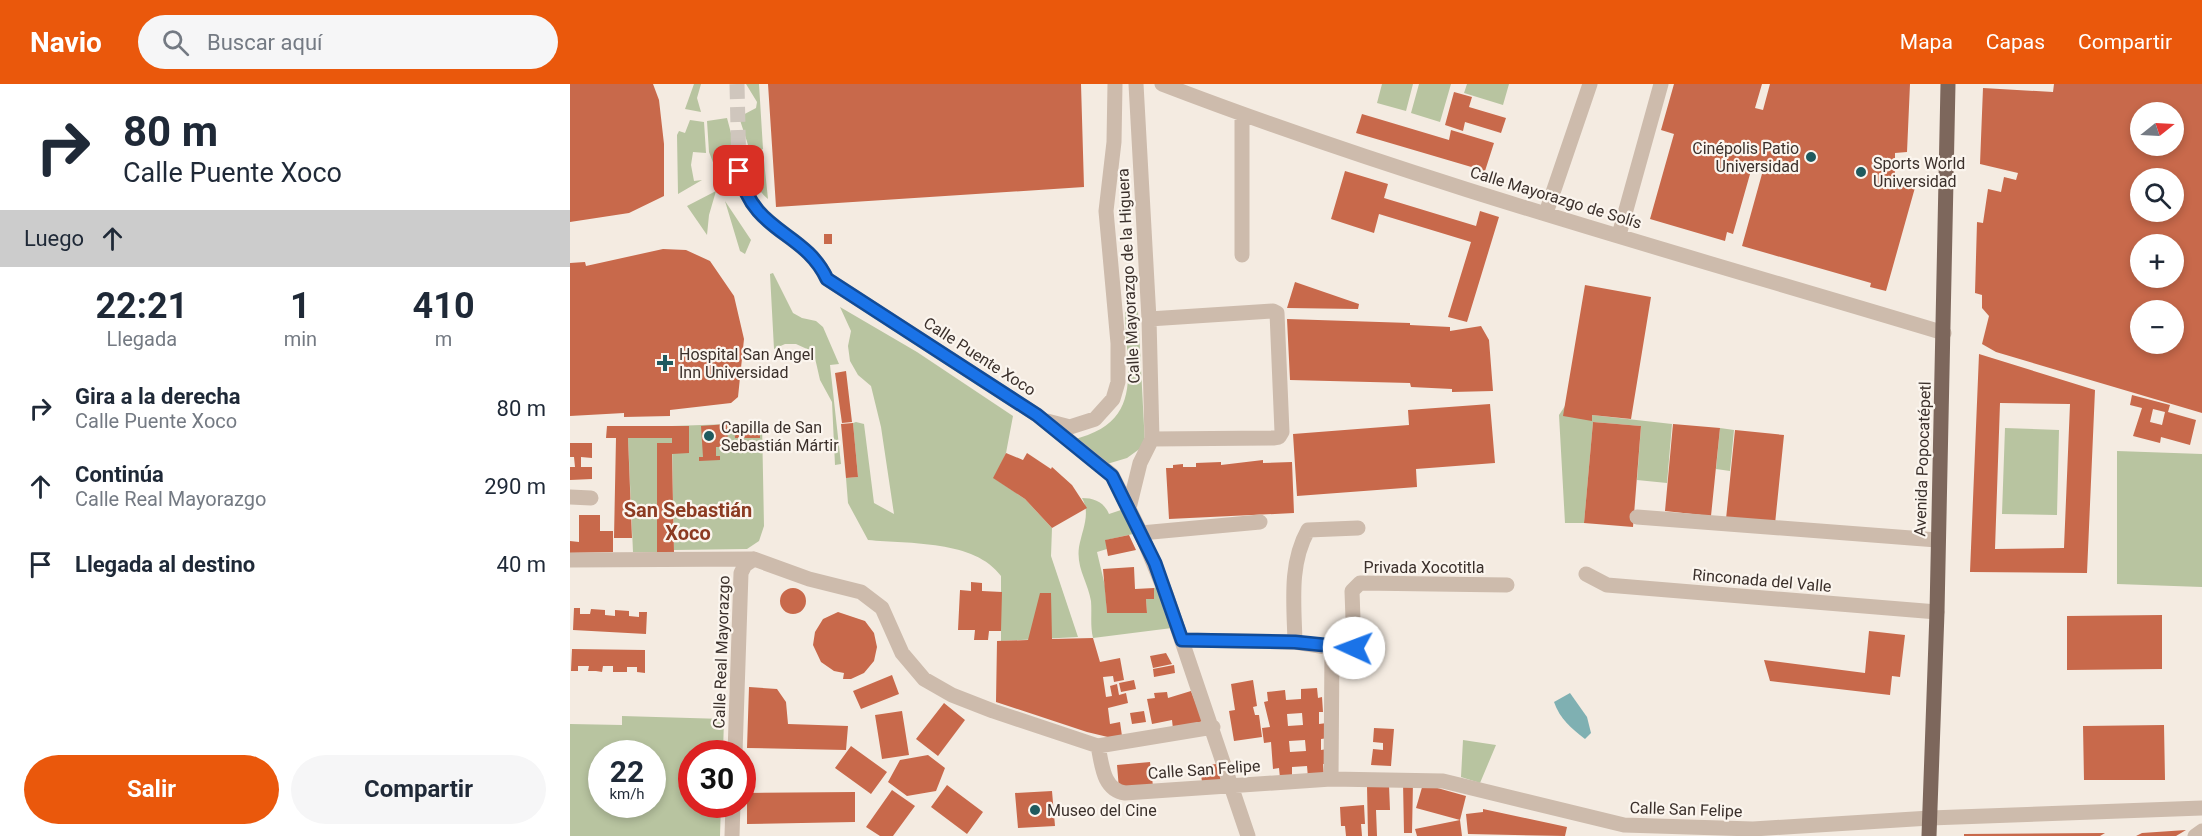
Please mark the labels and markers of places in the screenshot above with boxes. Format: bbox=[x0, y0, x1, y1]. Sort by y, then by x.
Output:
place label: Cinépolis Patio Universidad bbox=[1692, 139, 1799, 176]
pin bbox=[713, 145, 764, 196]
marker: Cinépolis Patio Universidad bbox=[1804, 150, 1818, 164]
place label: Sports World Universidad bbox=[1873, 154, 1965, 191]
marker: Sports World Universidad bbox=[1854, 165, 1868, 179]
place label: Hospital San Angel Inn Universidad bbox=[679, 345, 814, 382]
marker: Hospital San Angel Inn Universidad bbox=[656, 354, 674, 372]
place label: Capilla de San Sebastián Mártir bbox=[721, 418, 839, 455]
marker: Capilla de San Sebastián Mártir bbox=[702, 429, 716, 443]
place label: Museo del Cine bbox=[1047, 801, 1157, 820]
marker: Museo del Cine bbox=[1028, 803, 1042, 817]

